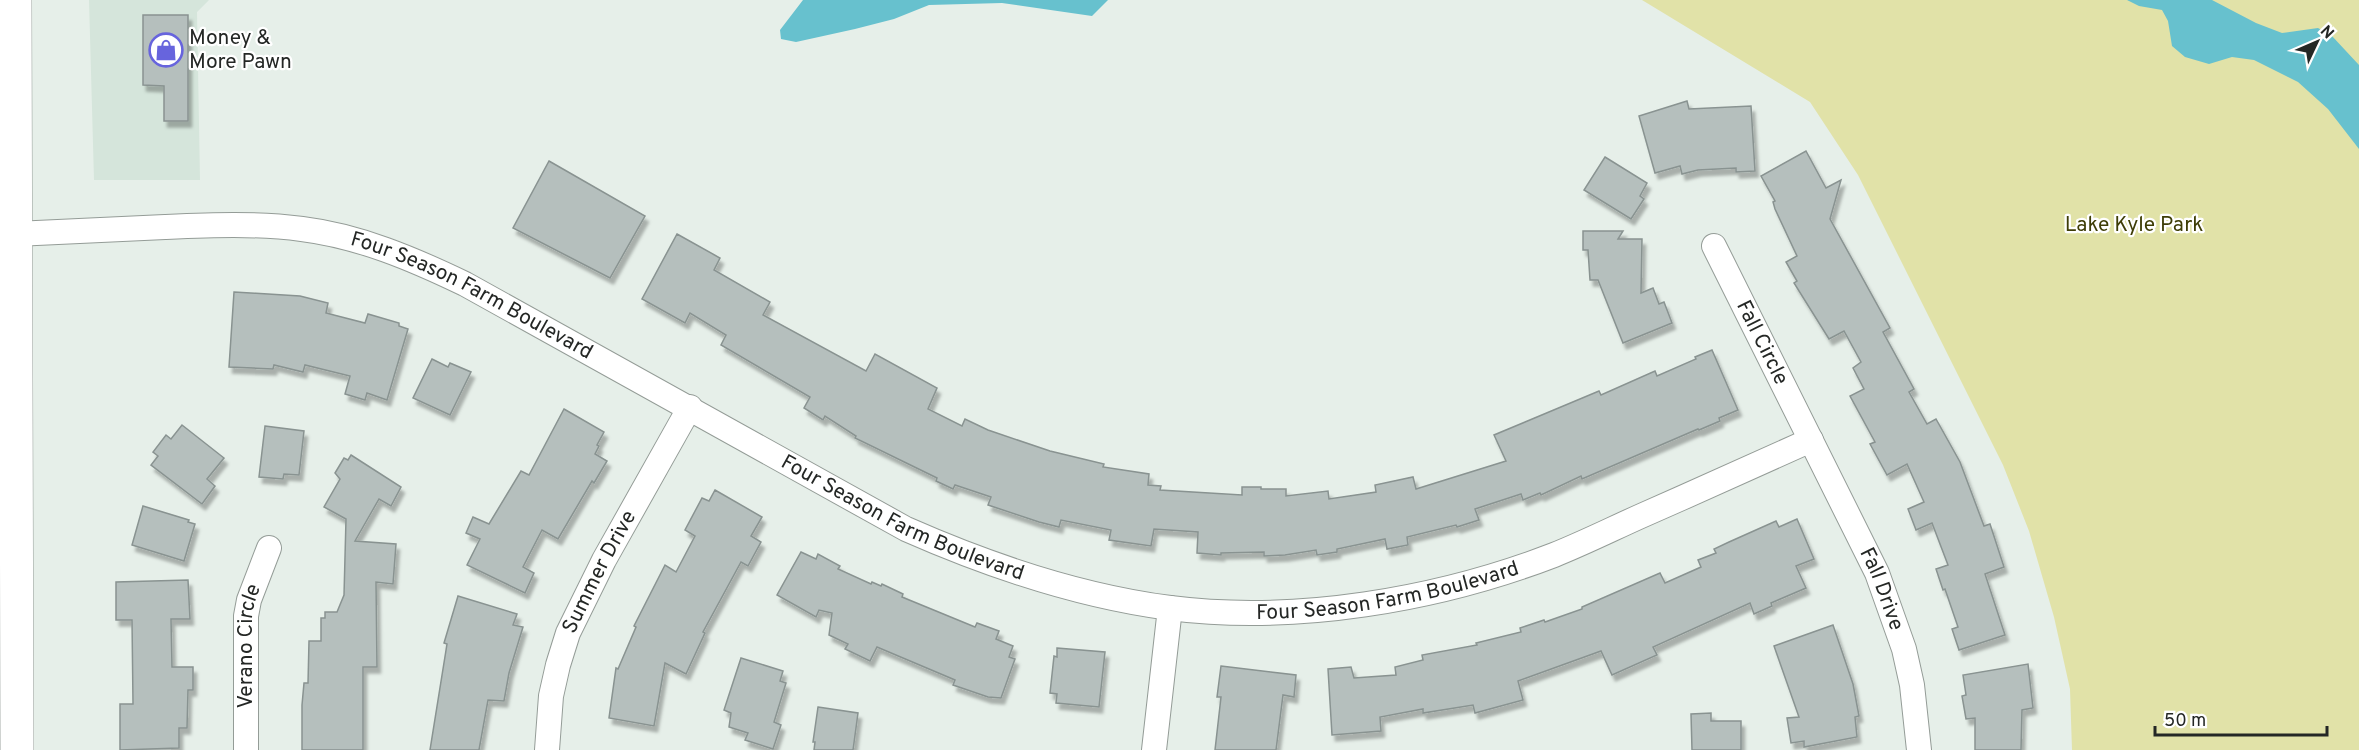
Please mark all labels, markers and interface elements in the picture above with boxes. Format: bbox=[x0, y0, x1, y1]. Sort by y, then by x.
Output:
north arrow bbox=[2287, 12, 2347, 72]
text: N bbox=[2315, 22, 2338, 44]
place label: Money & More Pawn bbox=[189, 25, 292, 76]
shop icon: Money & More Pawn bbox=[148, 32, 184, 68]
park label: Lake Kyle Park bbox=[2065, 212, 2203, 239]
street label: Four Season Farm Boulevard bbox=[348, 226, 598, 366]
street label: Fall Circle bbox=[1730, 296, 1795, 389]
street label: Four Season Farm Boulevard bbox=[776, 449, 1028, 587]
street label: Summer Drive bbox=[556, 506, 643, 638]
street label: Fall Drive bbox=[1853, 543, 1910, 634]
street label: Four Season Farm Boulevard bbox=[1256, 555, 1522, 626]
street label: Verano Circle bbox=[232, 580, 267, 709]
scale bar bbox=[2155, 699, 2328, 737]
text: 50 m bbox=[2164, 710, 2206, 733]

